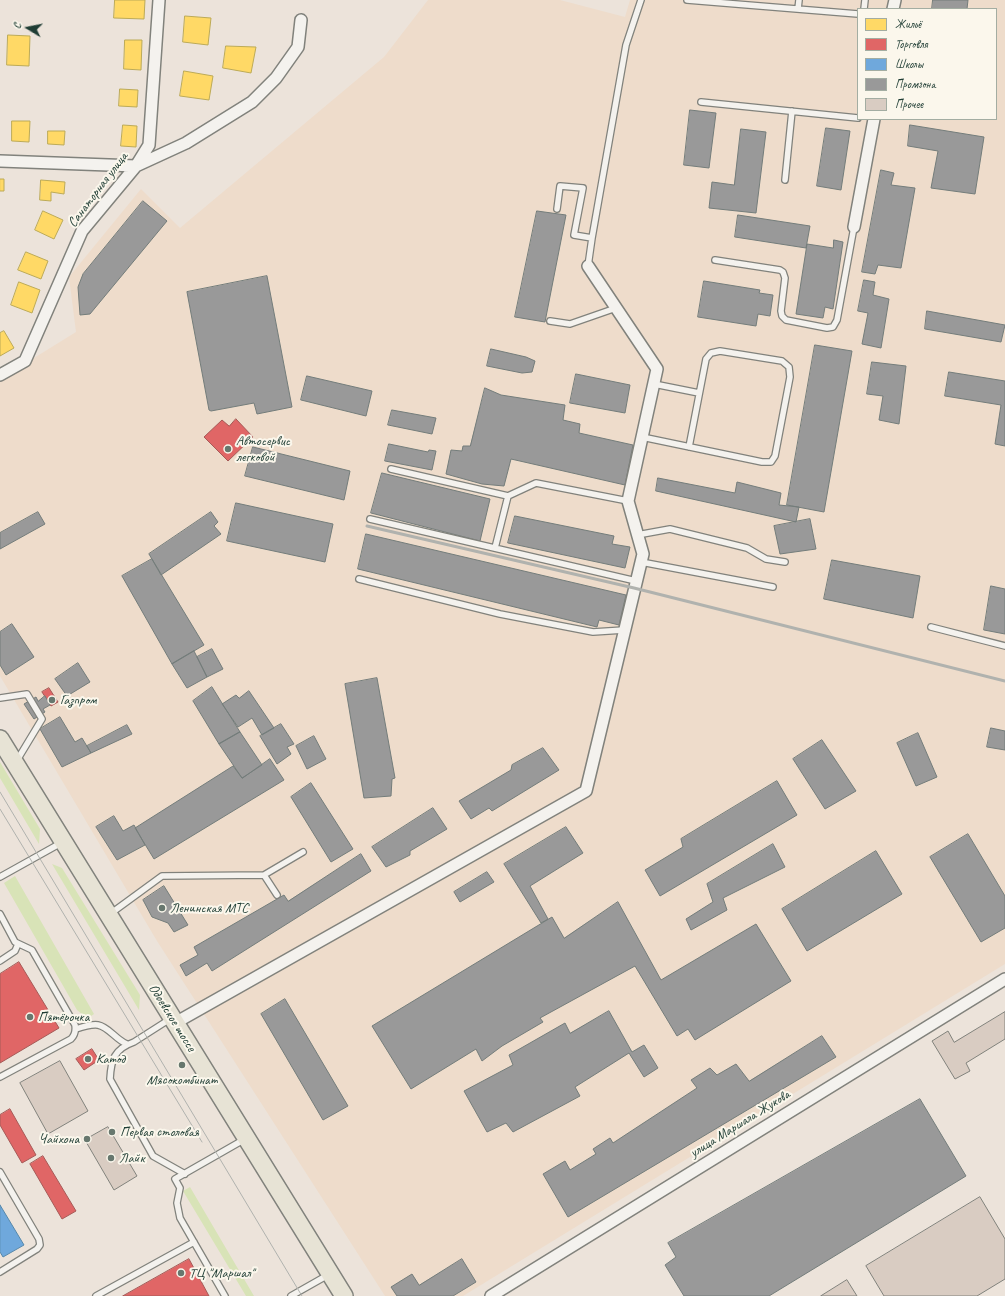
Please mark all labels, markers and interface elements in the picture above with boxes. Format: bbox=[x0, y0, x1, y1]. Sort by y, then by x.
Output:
north arrow bbox=[8, 8, 48, 48]
legend bbox=[857, 8, 997, 120]
text: Жильё bbox=[895, 16, 921, 32]
text: С bbox=[9, 22, 24, 30]
text: Торговля bbox=[895, 36, 928, 52]
text: Школы bbox=[895, 56, 923, 72]
text: Промзона bbox=[895, 76, 935, 92]
text: Прочее bbox=[895, 96, 923, 112]
street label: Санаторная улица bbox=[64, 149, 132, 231]
place label: Автосервис легковой bbox=[236, 433, 290, 466]
marker: Автосервис легковой bbox=[223, 444, 233, 454]
place label: Газпром bbox=[60, 692, 97, 708]
marker: Газпром bbox=[47, 695, 57, 705]
place label: Ленинская МТС bbox=[170, 900, 248, 916]
marker: Ленинская МТС bbox=[157, 903, 167, 913]
street label: Одоевское шоссе bbox=[145, 981, 199, 1055]
place label: Пятёрочка bbox=[38, 1009, 89, 1025]
marker: Пятёрочка bbox=[25, 1012, 35, 1022]
place label: Катод bbox=[96, 1051, 125, 1067]
marker: Катод bbox=[83, 1054, 93, 1064]
marker: Мясокомбинат bbox=[177, 1060, 187, 1070]
place label: Мясокомбинат bbox=[147, 1072, 217, 1088]
street label: улица Маршала Жукова bbox=[687, 1086, 793, 1162]
place label: Первая столовая bbox=[120, 1124, 199, 1140]
marker: Первая столовая bbox=[107, 1127, 117, 1137]
place label: Чайхона bbox=[39, 1131, 79, 1147]
marker: Чайхона bbox=[82, 1134, 92, 1144]
place label: Лайк bbox=[119, 1150, 145, 1166]
marker: Лайк bbox=[106, 1153, 116, 1163]
place label: ТЦ "Маршал" bbox=[189, 1265, 254, 1281]
marker: ТЦ "Маршал" bbox=[176, 1268, 186, 1278]

